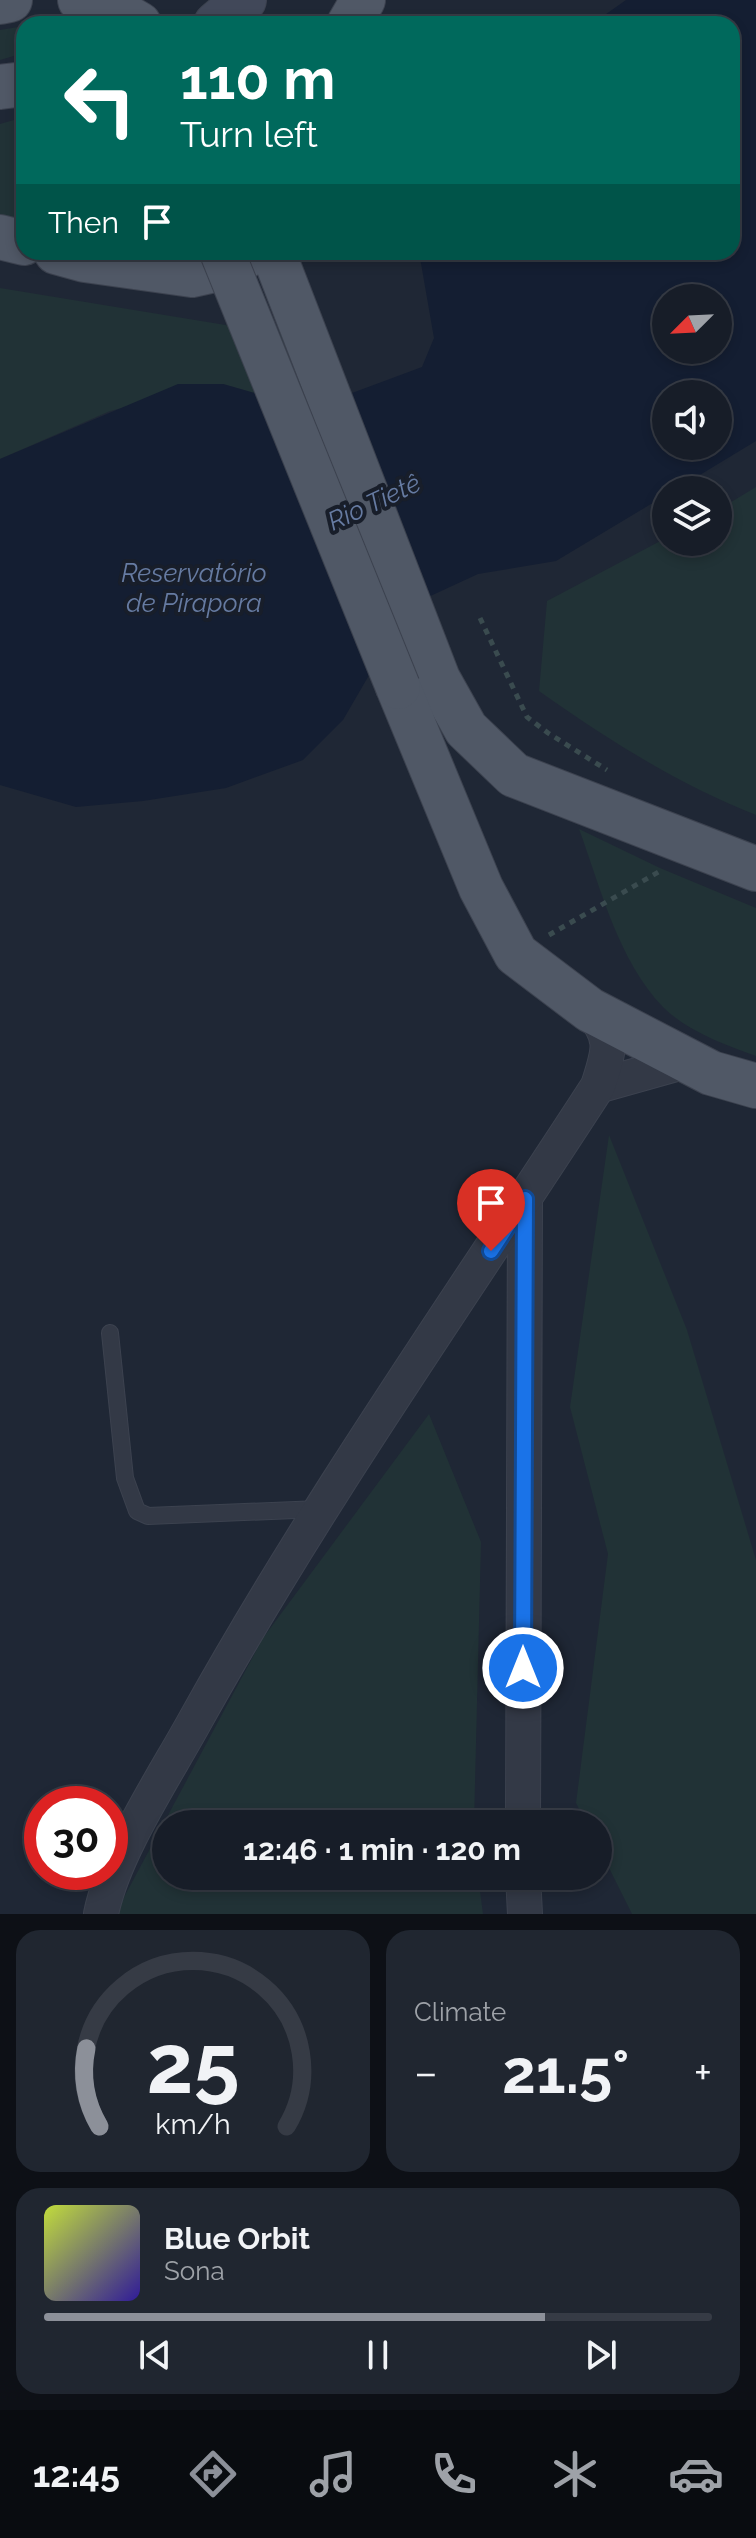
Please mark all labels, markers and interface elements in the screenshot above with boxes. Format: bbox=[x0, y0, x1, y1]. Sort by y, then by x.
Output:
text: 110 m bbox=[180, 46, 335, 112]
icon: left bbox=[48, 48, 152, 152]
text: Turn left bbox=[180, 113, 318, 155]
icon: arrive bbox=[135, 200, 179, 244]
text: Then bbox=[48, 205, 119, 240]
north arrow bbox=[652, 284, 732, 364]
map controls bbox=[652, 284, 732, 556]
button: sound bbox=[652, 380, 732, 460]
water label: Rio Tietê bbox=[323, 468, 425, 536]
button: layers bbox=[652, 476, 732, 556]
water label: Reservatório de Pirapora bbox=[121, 558, 267, 618]
pin bbox=[457, 1169, 525, 1251]
icon: arrive bbox=[469, 1181, 513, 1225]
position arrow bbox=[481, 1626, 565, 1710]
speed limit sign: 30 bbox=[24, 1786, 128, 1890]
text: 12:46 · 1 min · 120 m bbox=[243, 1832, 521, 1867]
text: Climate bbox=[414, 1997, 506, 2027]
text: 25 bbox=[146, 2015, 240, 2112]
text: 21.5° bbox=[502, 2037, 629, 2107]
text: − bbox=[414, 2047, 438, 2098]
text: + bbox=[694, 2047, 712, 2098]
text: km/h bbox=[155, 2107, 231, 2141]
text: Blue Orbit bbox=[164, 2221, 310, 2256]
text: Sona bbox=[164, 2256, 225, 2286]
icon: previous bbox=[133, 2333, 177, 2377]
icon: pause bbox=[356, 2333, 400, 2377]
icon: next bbox=[579, 2333, 623, 2377]
icon: directions bbox=[185, 2446, 241, 2502]
icon: music bbox=[305, 2446, 361, 2502]
icon: phone bbox=[426, 2446, 482, 2502]
icon: climate bbox=[547, 2446, 603, 2502]
icon: car bbox=[668, 2446, 724, 2502]
text: 12:45 bbox=[32, 2453, 120, 2495]

